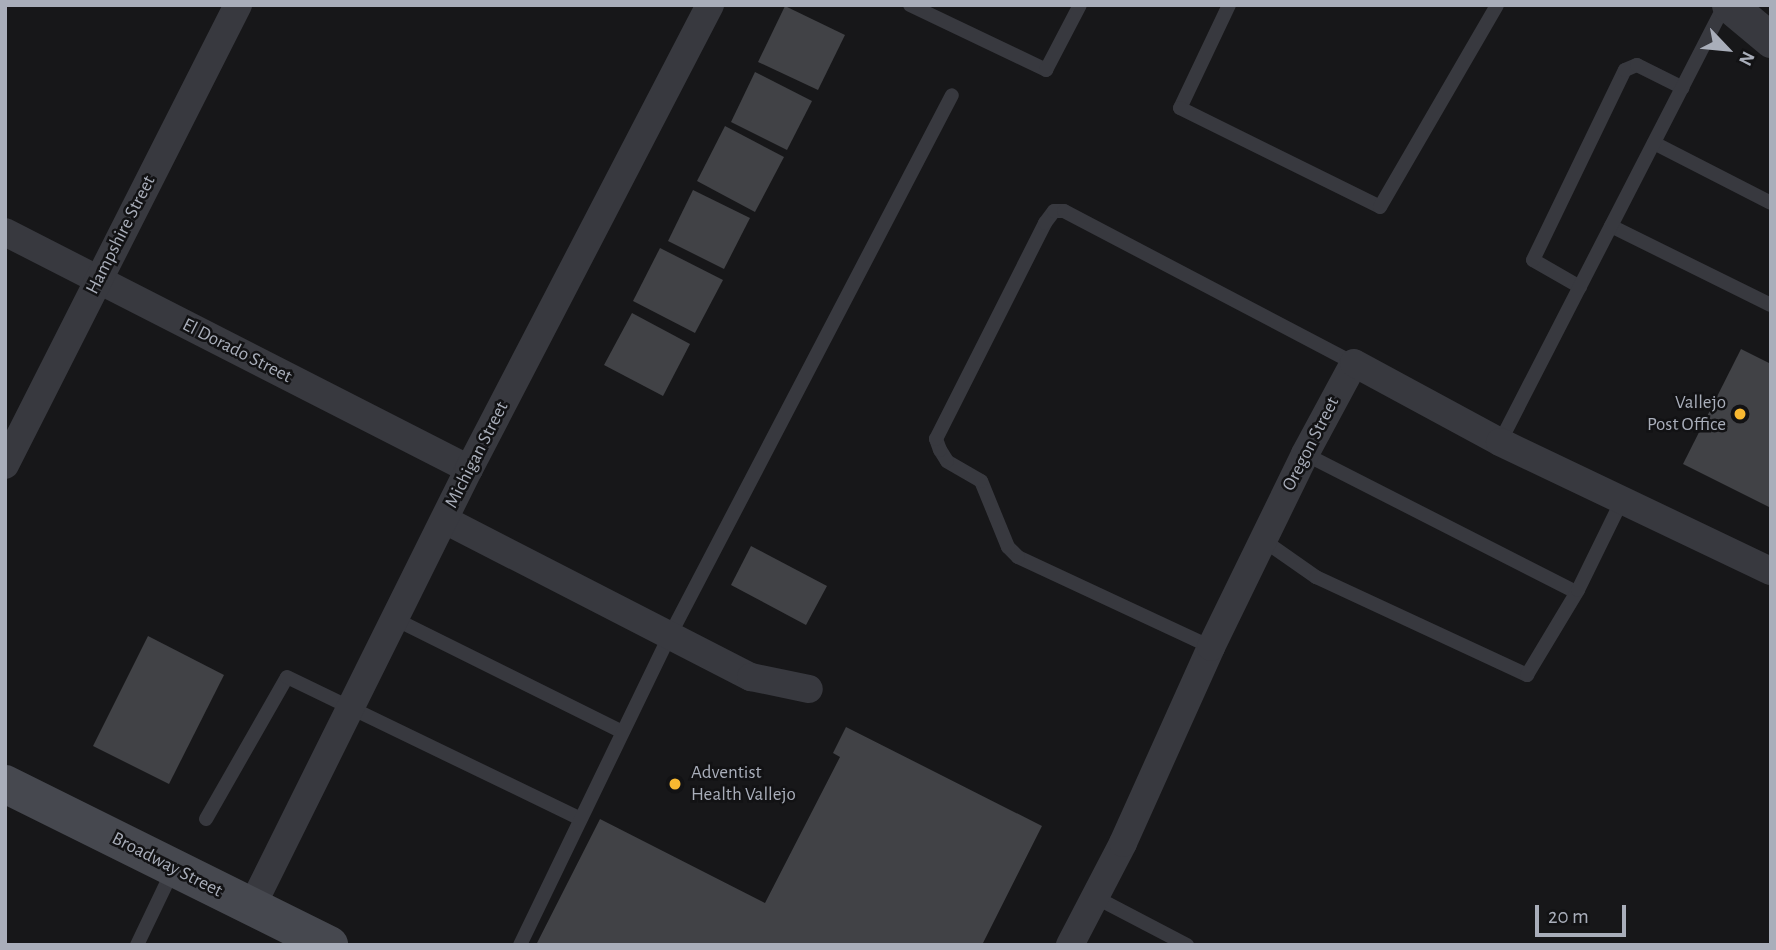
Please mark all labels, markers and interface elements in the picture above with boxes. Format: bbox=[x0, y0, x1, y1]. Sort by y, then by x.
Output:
north arrow bbox=[1692, 14, 1762, 84]
text: N bbox=[1735, 48, 1758, 69]
street label: Hampshire Street bbox=[81, 172, 161, 298]
street label: El Dorado Street bbox=[178, 314, 296, 388]
place label: Vallejo Post Office bbox=[1647, 392, 1726, 436]
street label: Oregon Street bbox=[1278, 393, 1344, 495]
street label: Michigan Street bbox=[440, 398, 514, 512]
marker: Vallejo Post Office bbox=[1732, 406, 1748, 422]
place label: Adventist Health Vallejo bbox=[691, 762, 796, 806]
marker: Adventist Health Vallejo bbox=[665, 774, 685, 794]
street label: Broadway Street bbox=[108, 827, 226, 903]
scale bar bbox=[1538, 890, 1629, 934]
text: 20 m bbox=[1548, 906, 1589, 927]

